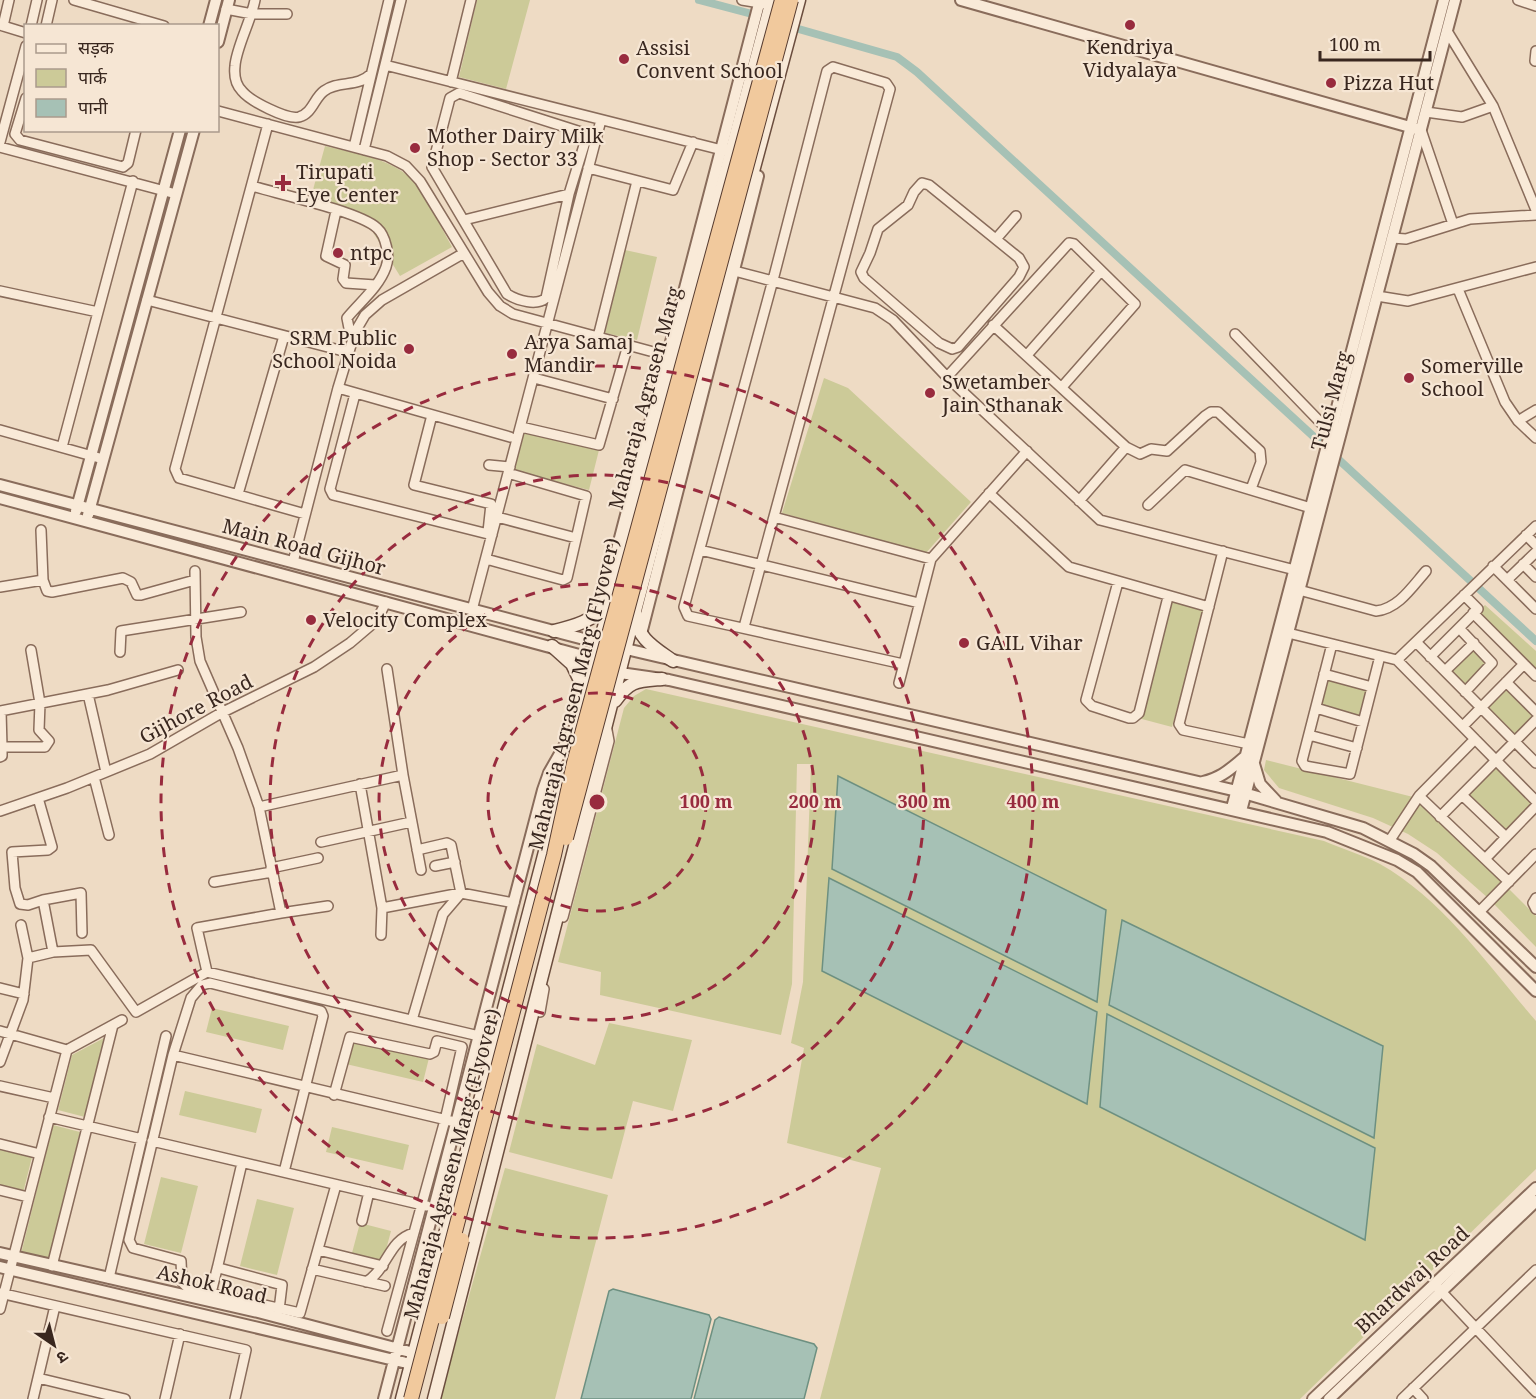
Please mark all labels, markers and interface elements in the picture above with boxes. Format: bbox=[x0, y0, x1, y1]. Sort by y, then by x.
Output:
marker: Kendriya Vidyalaya bbox=[1123, 18, 1137, 32]
legend bbox=[24, 24, 219, 132]
scale bar bbox=[1320, 24, 1430, 62]
text: 100 m bbox=[1329, 32, 1381, 56]
place label: Kendriya Vidyalaya bbox=[1083, 33, 1177, 83]
place label: Assisi Convent School bbox=[636, 34, 783, 84]
text: सड़क bbox=[78, 35, 115, 59]
marker: Assisi Convent School bbox=[617, 52, 631, 66]
text: पार्क bbox=[78, 65, 108, 89]
place label: Pizza Hut bbox=[1343, 69, 1434, 96]
marker: Pizza Hut bbox=[1324, 76, 1338, 90]
text: पानी bbox=[78, 95, 108, 119]
place label: Mother Dairy Milk Shop - Sector 33 bbox=[427, 122, 604, 172]
marker: Mother Dairy Milk Shop - Sector 33 bbox=[408, 141, 422, 155]
place label: Tirupati Eye Center bbox=[296, 158, 399, 208]
marker: Tirupati Eye Center bbox=[274, 174, 292, 192]
place label: ntpc bbox=[350, 239, 392, 266]
marker: ntpc bbox=[331, 246, 345, 260]
street label: Maharaja Agrasen Marg bbox=[602, 283, 687, 512]
place label: SRM Public School Noida bbox=[272, 324, 397, 374]
place label: Arya Samaj Mandir bbox=[524, 328, 634, 378]
marker: SRM Public School Noida bbox=[402, 342, 416, 356]
marker: Arya Samaj Mandir bbox=[505, 347, 519, 361]
street label: Tulsi Marg bbox=[1304, 348, 1357, 454]
place label: Somerville School bbox=[1421, 352, 1524, 402]
place label: Swetamber Jain Sthanak bbox=[941, 368, 1063, 418]
marker: Somerville School bbox=[1402, 371, 1416, 385]
marker: Swetamber Jain Sthanak bbox=[923, 386, 937, 400]
street label: Main Road Gijhor bbox=[219, 512, 389, 581]
street label: Maharaja Agrasen Marg (Flyover) bbox=[522, 535, 625, 853]
place label: Velocity Complex bbox=[323, 606, 487, 633]
marker: Velocity Complex bbox=[304, 613, 318, 627]
place label: GAIL Vihar bbox=[976, 629, 1083, 656]
marker: GAIL Vihar bbox=[957, 636, 971, 650]
street label: Gijhore Road bbox=[134, 667, 257, 750]
text: 100 m bbox=[680, 789, 733, 813]
text: 200 m bbox=[789, 789, 842, 813]
text: 300 m bbox=[898, 789, 951, 813]
text: 400 m bbox=[1007, 789, 1060, 813]
centre of rings bbox=[587, 792, 607, 812]
street label: Maharaja Agrasen Marg (Flyover) bbox=[397, 1005, 506, 1322]
street label: Bhardwaj Road bbox=[1349, 1220, 1474, 1340]
street label: Ashok Road bbox=[154, 1258, 270, 1309]
north arrow bbox=[24, 1315, 84, 1375]
text: उ bbox=[52, 1346, 73, 1369]

